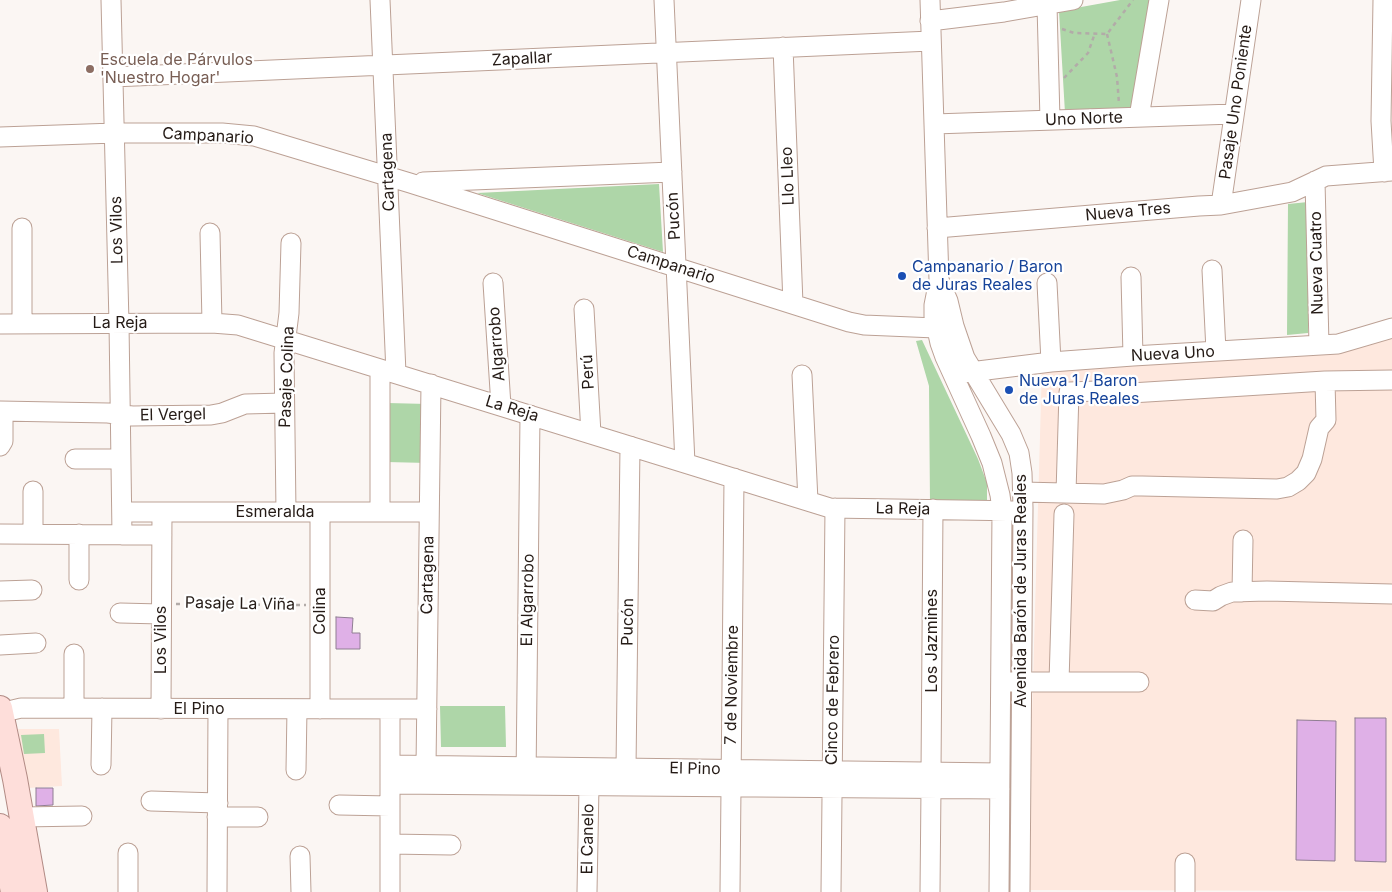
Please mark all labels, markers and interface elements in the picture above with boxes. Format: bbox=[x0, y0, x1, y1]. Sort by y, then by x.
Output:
street label: Pasaje Uno Poniente bbox=[1216, 23, 1256, 181]
street label: Zapallar bbox=[491, 48, 553, 70]
place label: Escuela de Párvulos 'Nuestro Hogar' bbox=[100, 50, 253, 88]
marker: Escuela de Párvulos 'Nuestro Hogar' bbox=[84, 63, 96, 75]
street label: Uno Norte bbox=[1045, 108, 1123, 130]
street label: Campanario bbox=[162, 124, 254, 148]
street label: Cartagena bbox=[377, 132, 399, 212]
street label: Llo Lleo bbox=[777, 146, 799, 206]
street label: Pucón bbox=[663, 192, 685, 240]
street label: Los Vilos bbox=[107, 196, 127, 264]
street label: Nueva Tres bbox=[1084, 199, 1172, 225]
street label: Nueva Cuatro bbox=[1306, 211, 1328, 315]
street label: Campanario bbox=[624, 242, 718, 288]
place label: Campanario / Baron de Juras Reales bbox=[912, 257, 1063, 295]
marker: Campanario / Baron de Juras Reales bbox=[896, 270, 908, 282]
street label: Algarrobo bbox=[485, 306, 509, 382]
street label: La Reja bbox=[93, 313, 147, 333]
street label: Pasaje Colina bbox=[276, 326, 298, 428]
street label: Nueva Uno bbox=[1131, 342, 1215, 366]
street label: Perú bbox=[577, 354, 599, 390]
place label: Nueva 1 / Baron de Juras Reales bbox=[1019, 371, 1139, 409]
marker: Nueva 1 / Baron de Juras Reales bbox=[1003, 384, 1015, 396]
street label: La Reja bbox=[483, 392, 541, 426]
street label: El Vergel bbox=[140, 405, 206, 425]
street label: Avenida Barón de Juras Reales bbox=[1011, 474, 1031, 708]
street label: La Reja bbox=[875, 499, 931, 519]
street label: Esmeralda bbox=[235, 502, 315, 522]
street label: Cartagena bbox=[418, 535, 438, 615]
street label: El Algarrobo bbox=[518, 553, 538, 647]
street label: Colina bbox=[310, 587, 330, 635]
street label: Los Jazmines bbox=[922, 589, 942, 693]
street label: Pasaje La Viña bbox=[185, 593, 295, 615]
street label: Pucón bbox=[618, 598, 638, 646]
street label: Los Vilos bbox=[151, 606, 171, 674]
street label: 7 de Noviembre bbox=[721, 625, 743, 745]
street label: Cinco de Febrero bbox=[822, 635, 844, 765]
street label: El Pino bbox=[173, 699, 225, 719]
street label: El Pino bbox=[669, 759, 721, 779]
street label: El Canelo bbox=[578, 803, 598, 875]

